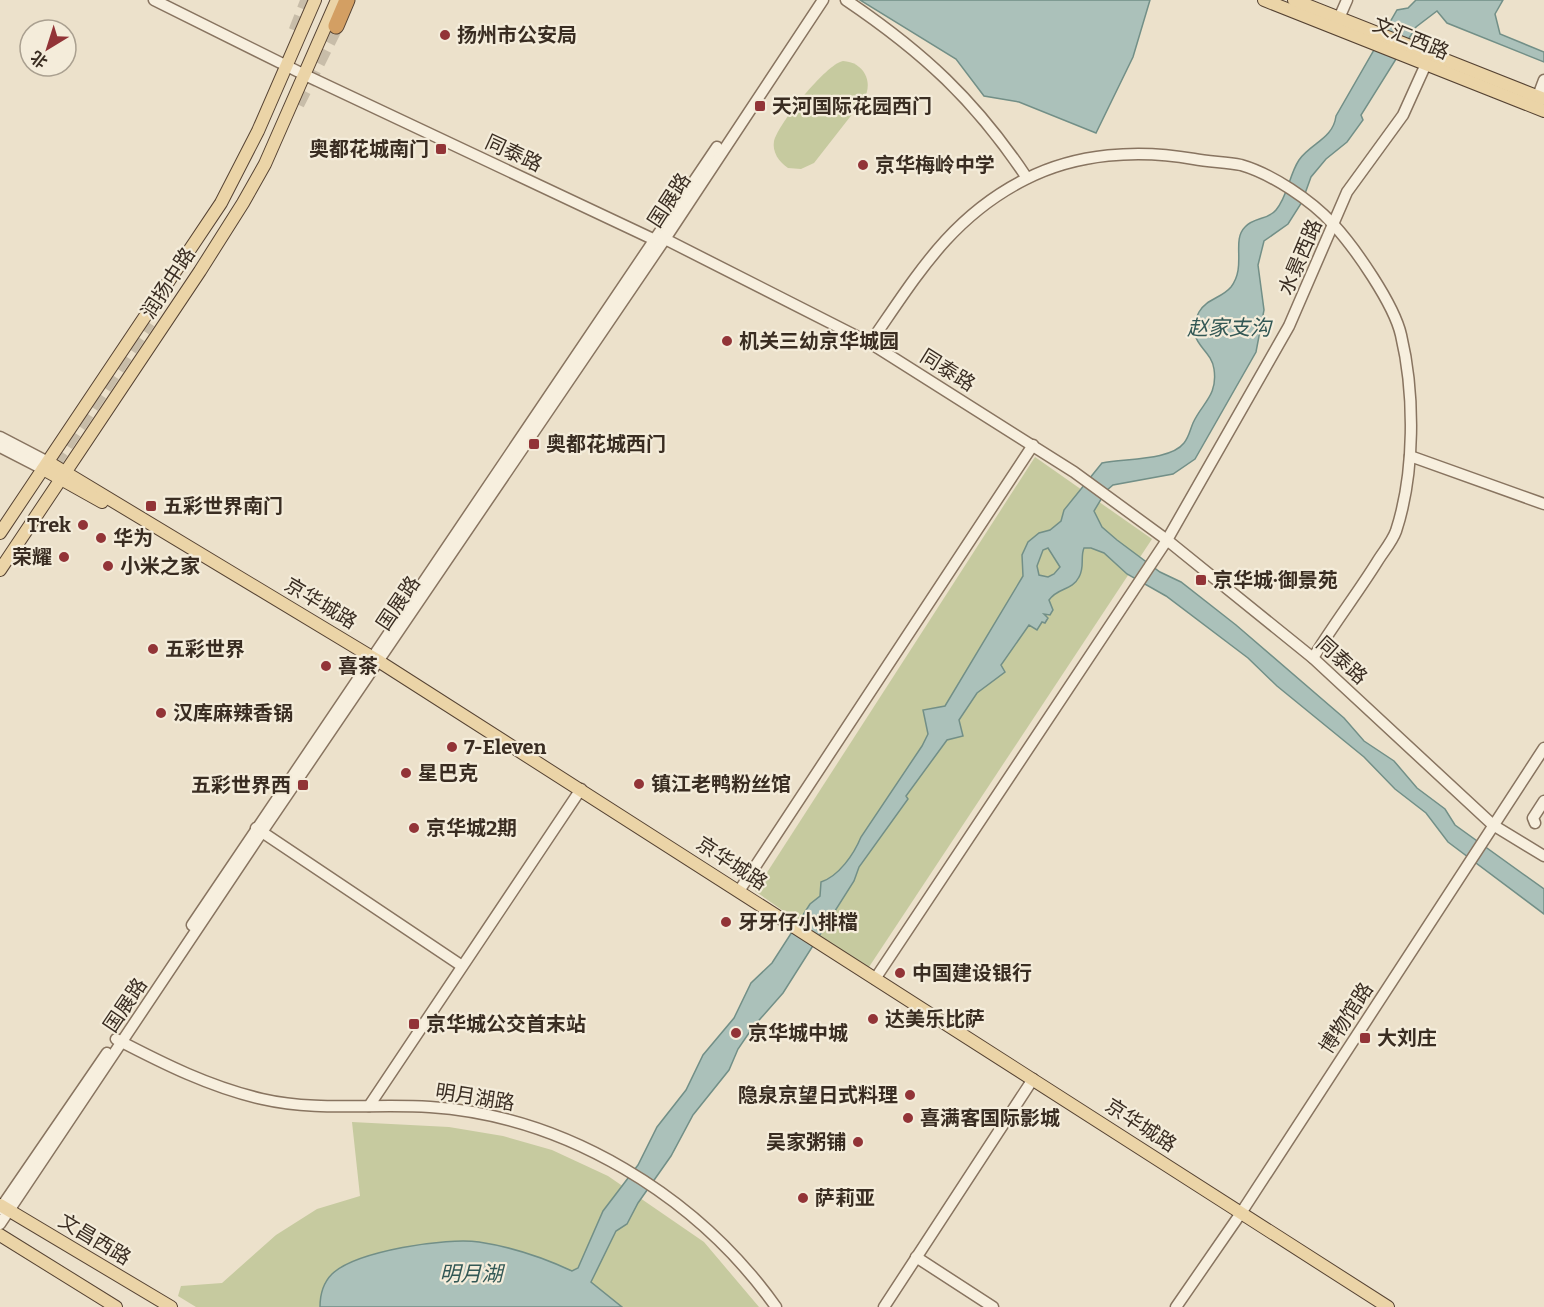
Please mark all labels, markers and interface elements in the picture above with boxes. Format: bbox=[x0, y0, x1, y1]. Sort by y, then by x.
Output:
street label: 文汇西路 bbox=[1369, 12, 1453, 64]
north arrow bbox=[18, 18, 78, 78]
place label: 扬州市公安局 bbox=[457, 23, 577, 47]
marker: 扬州市公安局 bbox=[438, 28, 452, 42]
text: 北 bbox=[27, 47, 51, 72]
place label: 天河国际花园西门 bbox=[772, 94, 932, 118]
marker: 天河国际花园西门 bbox=[753, 99, 767, 113]
street label: 同泰路 bbox=[482, 129, 546, 177]
place label: 奥都花城南门 bbox=[309, 137, 429, 161]
marker: 奥都花城南门 bbox=[434, 142, 448, 156]
place label: 京华梅岭中学 bbox=[875, 153, 995, 177]
marker: 京华梅岭中学 bbox=[856, 158, 870, 172]
street label: 国展路 bbox=[643, 168, 695, 232]
street label: 水景西路 bbox=[1273, 215, 1327, 299]
street label: 润扬中路 bbox=[136, 243, 200, 323]
water label: 赵家支沟 bbox=[1187, 315, 1273, 341]
place label: 机关三幼京华城园 bbox=[739, 329, 899, 353]
marker: 机关三幼京华城园 bbox=[720, 334, 734, 348]
street label: 同泰路 bbox=[916, 344, 980, 396]
place label: 奥都花城西门 bbox=[546, 432, 666, 456]
marker: 奥都花城西门 bbox=[527, 437, 541, 451]
place label: 五彩世界南门 bbox=[163, 494, 283, 518]
marker: 五彩世界南门 bbox=[144, 499, 158, 513]
place label: Trek bbox=[27, 513, 71, 537]
marker: Trek bbox=[76, 518, 90, 532]
place label: 华为 bbox=[113, 526, 153, 550]
marker: 华为 bbox=[94, 531, 108, 545]
place label: 荣耀 bbox=[12, 545, 52, 569]
marker: 荣耀 bbox=[57, 550, 71, 564]
place label: 小米之家 bbox=[120, 554, 200, 578]
marker: 小米之家 bbox=[101, 559, 115, 573]
place label: 京华城·御景苑 bbox=[1213, 568, 1338, 592]
street label: 国展路 bbox=[371, 571, 425, 635]
street label: 京华城路 bbox=[281, 572, 361, 634]
marker: 京华城·御景苑 bbox=[1194, 573, 1208, 587]
street label: 同泰路 bbox=[1312, 631, 1372, 689]
place label: 五彩世界 bbox=[165, 637, 245, 661]
marker: 五彩世界 bbox=[146, 642, 160, 656]
place label: 喜茶 bbox=[338, 654, 378, 678]
marker: 喜茶 bbox=[319, 659, 333, 673]
place label: 汉库麻辣香锅 bbox=[173, 701, 293, 725]
marker: 汉库麻辣香锅 bbox=[154, 706, 168, 720]
place label: 7-Eleven bbox=[464, 735, 546, 759]
marker: 7-Eleven bbox=[445, 740, 459, 754]
place label: 星巴克 bbox=[418, 761, 478, 785]
marker: 星巴克 bbox=[399, 766, 413, 780]
place label: 镇江老鸭粉丝馆 bbox=[651, 772, 791, 796]
place label: 五彩世界西 bbox=[191, 773, 291, 797]
marker: 镇江老鸭粉丝馆 bbox=[632, 777, 646, 791]
marker: 五彩世界西 bbox=[296, 778, 310, 792]
place label: 京华城2期 bbox=[426, 816, 517, 840]
marker: 京华城2期 bbox=[407, 821, 421, 835]
street label: 京华城路 bbox=[692, 831, 772, 895]
place label: 牙牙仔小排檔 bbox=[738, 910, 858, 934]
marker: 牙牙仔小排檔 bbox=[719, 915, 733, 929]
place label: 中国建设银行 bbox=[912, 961, 1032, 985]
marker: 中国建设银行 bbox=[893, 966, 907, 980]
street label: 国展路 bbox=[98, 973, 152, 1037]
street label: 博物馆路 bbox=[1314, 978, 1378, 1058]
place label: 达美乐比萨 bbox=[885, 1007, 985, 1031]
place label: 京华城公交首末站 bbox=[426, 1012, 586, 1036]
marker: 达美乐比萨 bbox=[866, 1012, 880, 1026]
marker: 京华城公交首末站 bbox=[407, 1017, 421, 1031]
place label: 京华城中城 bbox=[748, 1021, 848, 1045]
marker: 京华城中城 bbox=[729, 1026, 743, 1040]
place label: 大刘庄 bbox=[1377, 1026, 1437, 1050]
marker: 大刘庄 bbox=[1358, 1031, 1372, 1045]
street label: 明月湖路 bbox=[434, 1079, 516, 1115]
place label: 隐泉京望日式料理 bbox=[738, 1083, 898, 1107]
marker: 隐泉京望日式料理 bbox=[903, 1088, 917, 1102]
street label: 京华城路 bbox=[1101, 1093, 1181, 1157]
place label: 喜满客国际影城 bbox=[920, 1106, 1060, 1130]
marker: 喜满客国际影城 bbox=[901, 1111, 915, 1125]
place label: 吴家粥铺 bbox=[766, 1130, 846, 1154]
marker: 吴家粥铺 bbox=[851, 1135, 865, 1149]
place label: 萨莉亚 bbox=[815, 1186, 875, 1210]
marker: 萨莉亚 bbox=[796, 1191, 810, 1205]
street label: 文昌西路 bbox=[55, 1208, 135, 1270]
water label: 明月湖 bbox=[440, 1261, 505, 1287]

